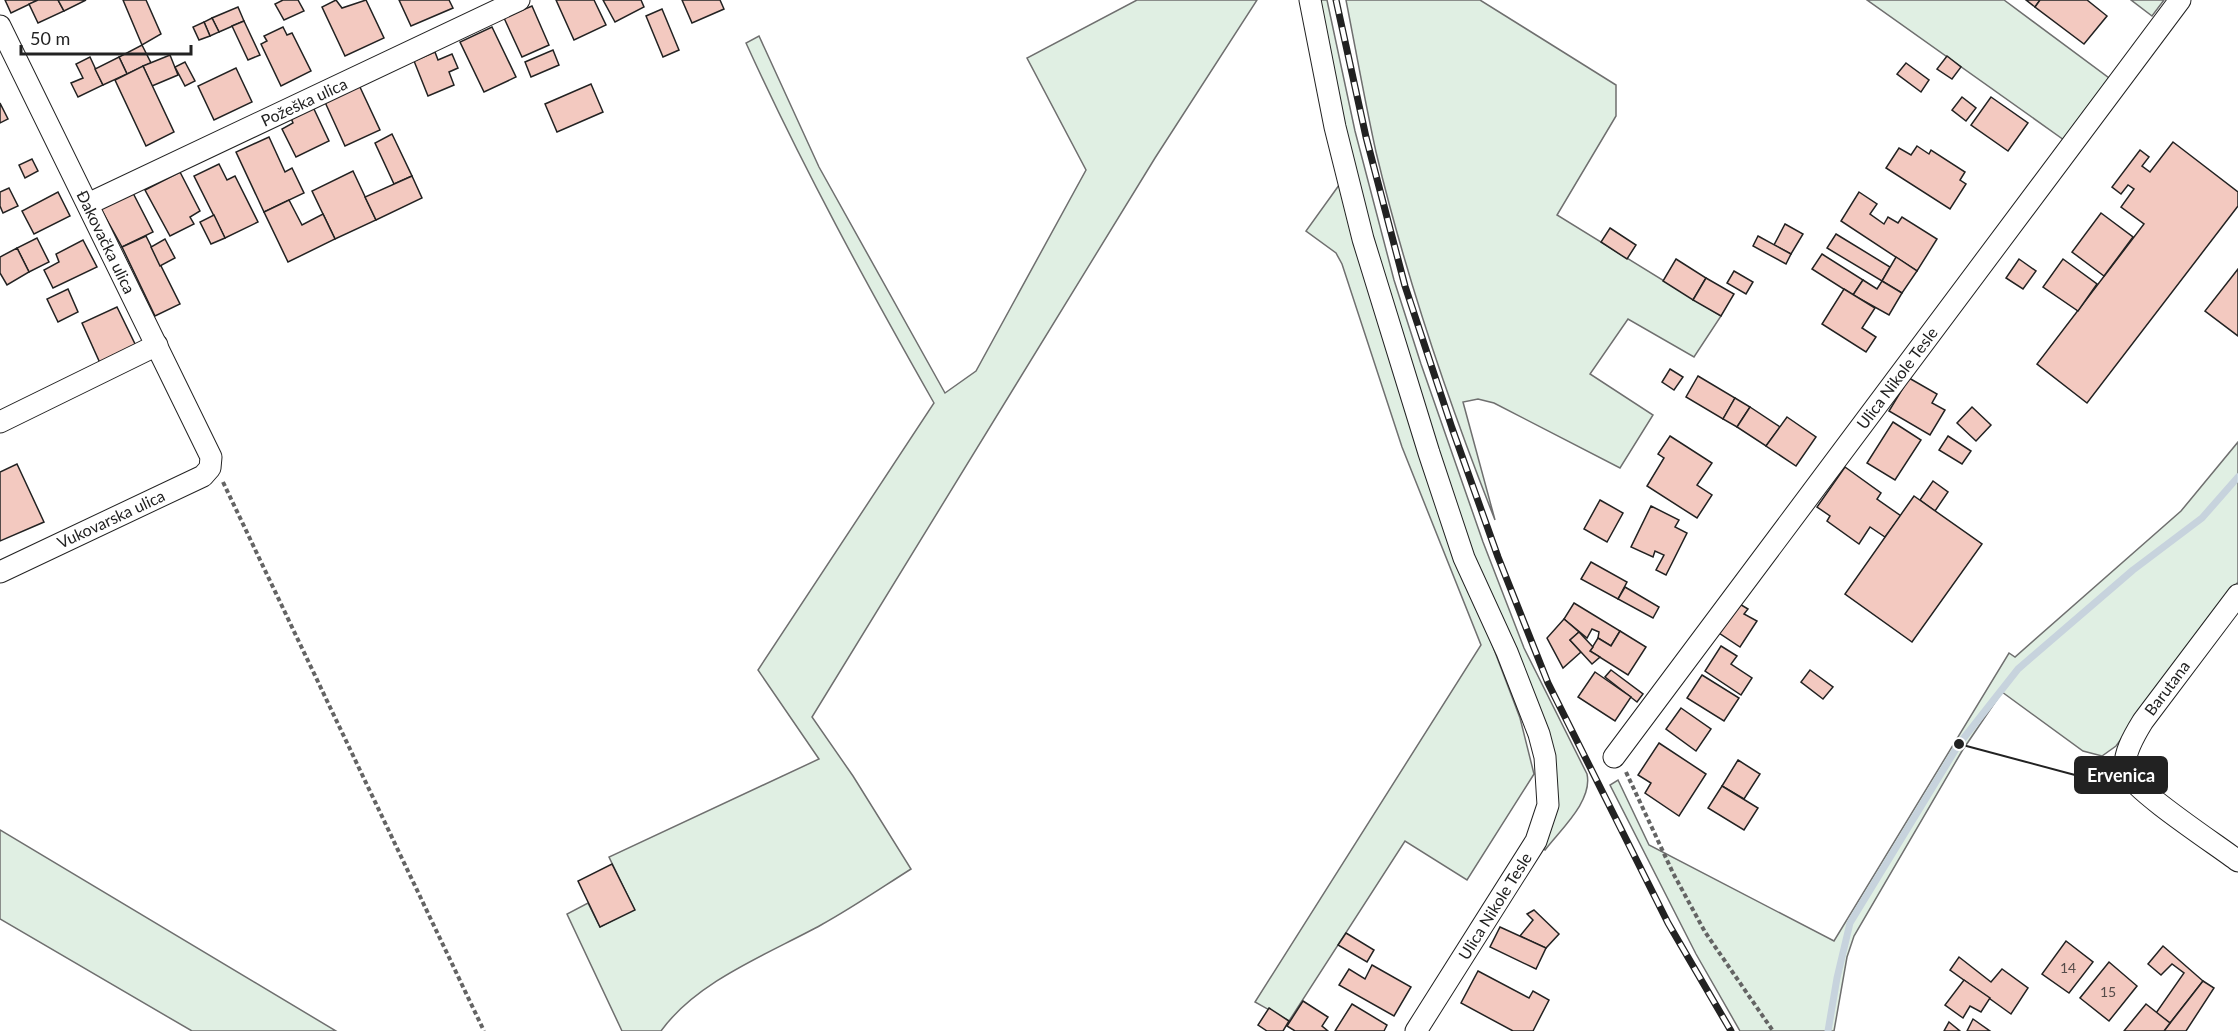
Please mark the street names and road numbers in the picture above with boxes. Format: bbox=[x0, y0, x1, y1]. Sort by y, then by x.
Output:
street label: Požeška ulica bbox=[258, 73, 350, 130]
street label: Đakovačka ulica bbox=[73, 187, 140, 297]
street label: Ulica Nikole Tesle bbox=[1852, 323, 1941, 432]
street label: Vukovarska ulica bbox=[54, 485, 168, 552]
street label: Barutana bbox=[2140, 657, 2193, 719]
street label: Ulica Nikole Tesle bbox=[1454, 849, 1535, 963]

